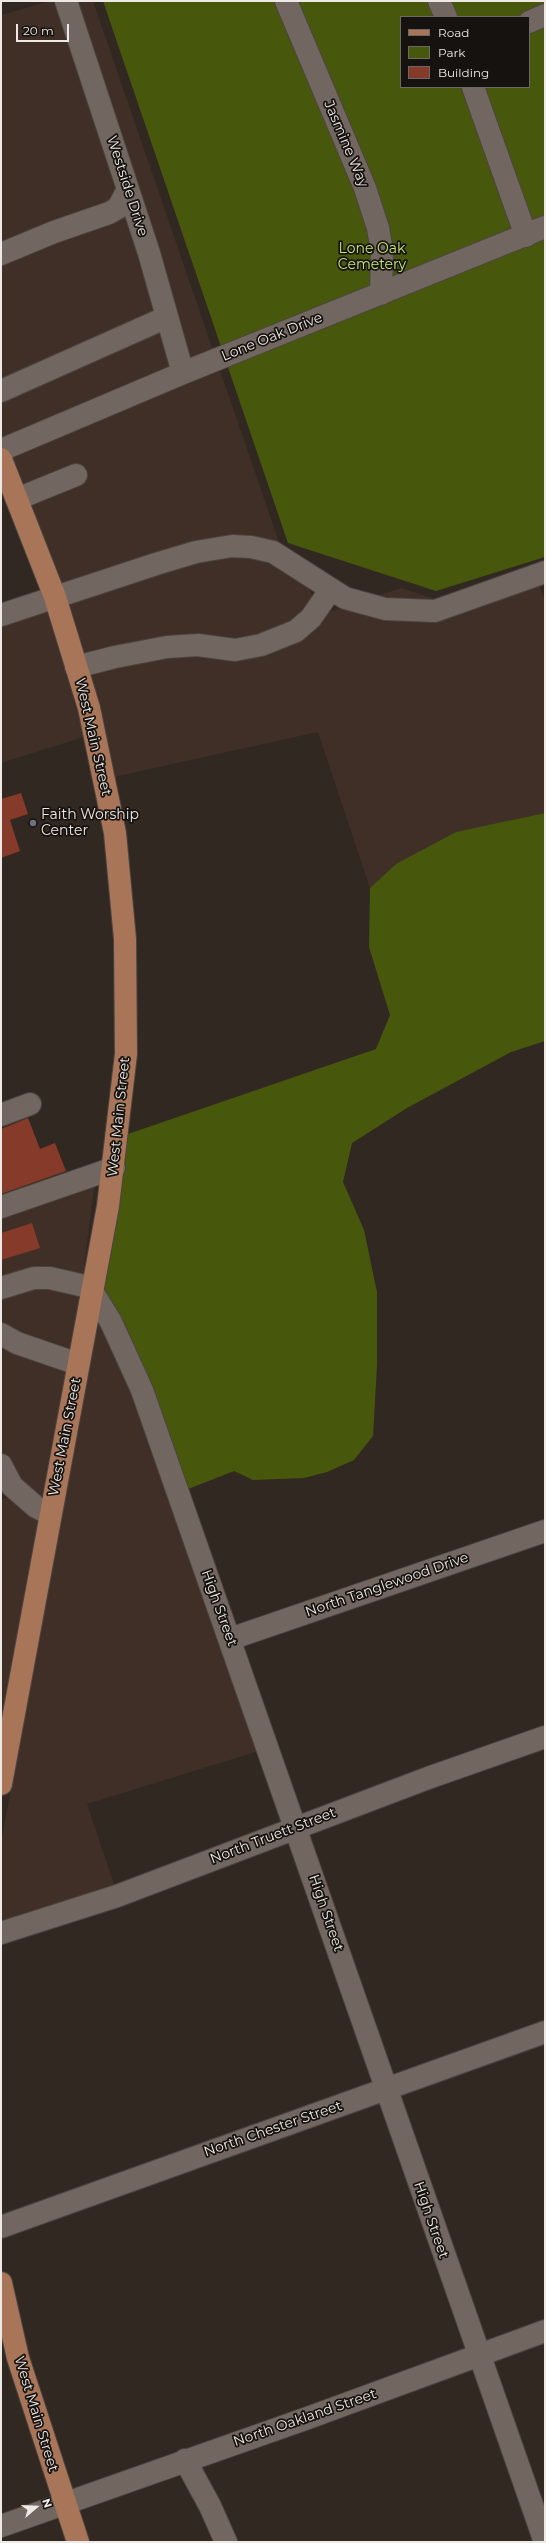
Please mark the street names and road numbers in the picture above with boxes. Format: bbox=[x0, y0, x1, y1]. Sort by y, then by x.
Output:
street label: Jasmine Way bbox=[320, 98, 372, 190]
street label: Westside Drive bbox=[103, 134, 151, 238]
street label: Lone Oak Drive bbox=[219, 309, 325, 365]
street label: West Main Street bbox=[71, 677, 115, 797]
street label: West Main Street bbox=[104, 1056, 134, 1178]
street label: West Main Street bbox=[45, 1376, 85, 1498]
street label: North Tanglewood Drive bbox=[303, 1549, 471, 1621]
street label: High Street bbox=[197, 1567, 241, 1649]
street label: North Truett Street bbox=[208, 1804, 338, 1868]
street label: High Street bbox=[305, 1872, 347, 1954]
street label: North Chester Street bbox=[202, 2097, 344, 2161]
street label: High Street bbox=[410, 2179, 452, 2261]
street label: West Main Street bbox=[10, 2354, 62, 2474]
street label: North Oakland Street bbox=[231, 2386, 379, 2450]

